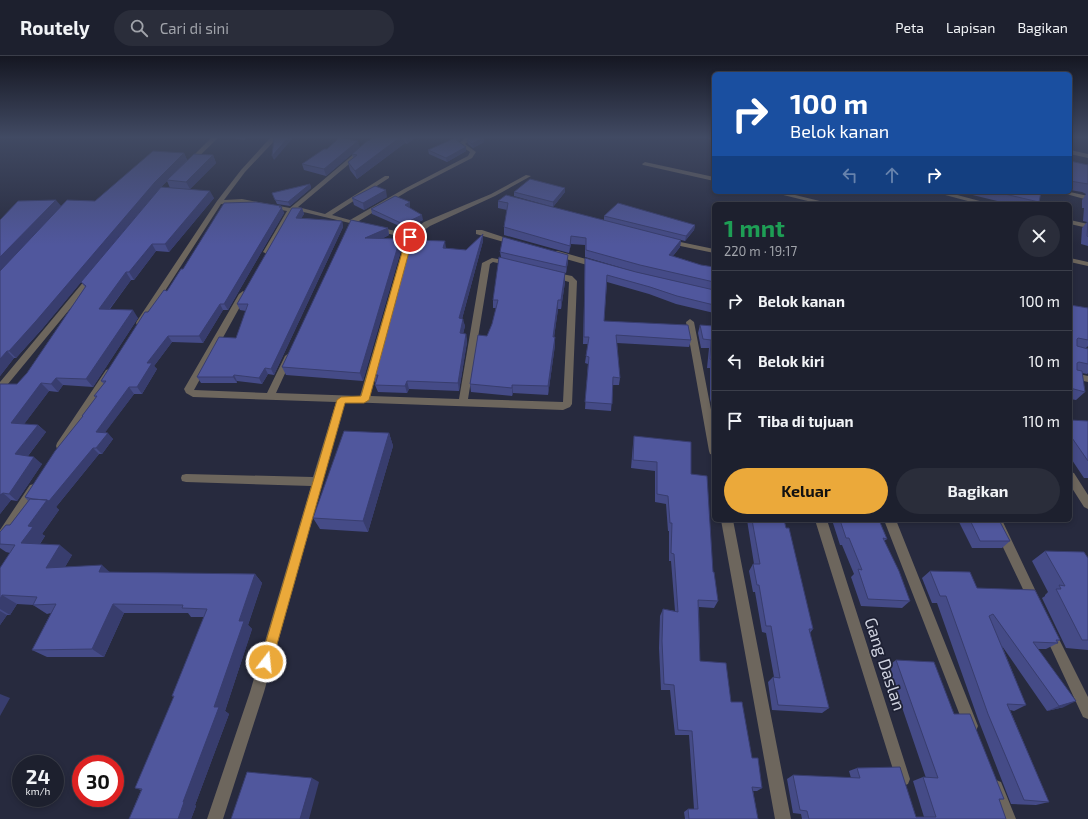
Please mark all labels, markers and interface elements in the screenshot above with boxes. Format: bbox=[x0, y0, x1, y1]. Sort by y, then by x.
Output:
search box bbox=[114, 10, 394, 46]
text: Routely bbox=[20, 16, 90, 39]
icon: search bbox=[128, 17, 150, 39]
text: Cari di sini bbox=[160, 19, 229, 37]
text: Peta bbox=[895, 19, 924, 36]
text: Lapisan bbox=[946, 19, 995, 36]
text: Bagikan bbox=[1017, 19, 1068, 36]
text: 100 m bbox=[790, 86, 868, 120]
icon: right bbox=[724, 88, 776, 140]
text: Belok kanan bbox=[790, 120, 889, 142]
icon: left bbox=[839, 164, 861, 186]
icon: ahead bbox=[881, 164, 903, 186]
icon: right bbox=[923, 164, 945, 186]
text: 1 mnt bbox=[724, 213, 785, 242]
button: close bbox=[1018, 215, 1060, 257]
pin bbox=[393, 220, 427, 254]
icon: arrive bbox=[399, 226, 421, 248]
text: 220 m · 19:17 bbox=[724, 243, 797, 259]
icon: right bbox=[724, 290, 746, 312]
text: Belok kanan bbox=[758, 292, 845, 310]
text: 100 m bbox=[1019, 292, 1060, 310]
icon: left bbox=[724, 350, 746, 372]
text: Belok kiri bbox=[758, 352, 824, 370]
text: 10 m bbox=[1028, 352, 1060, 370]
icon: arrive bbox=[724, 410, 746, 432]
text: Tiba di tujuan bbox=[758, 412, 854, 430]
text: 110 m bbox=[1023, 412, 1060, 430]
button: Keluar bbox=[724, 468, 888, 514]
button: Bagikan bbox=[896, 468, 1060, 514]
street label: Gang Daslan bbox=[861, 615, 910, 713]
position arrow bbox=[245, 641, 287, 683]
speed limit sign: 30 bbox=[72, 755, 124, 807]
text: 24 bbox=[26, 764, 50, 788]
text: km/h bbox=[26, 785, 50, 797]

